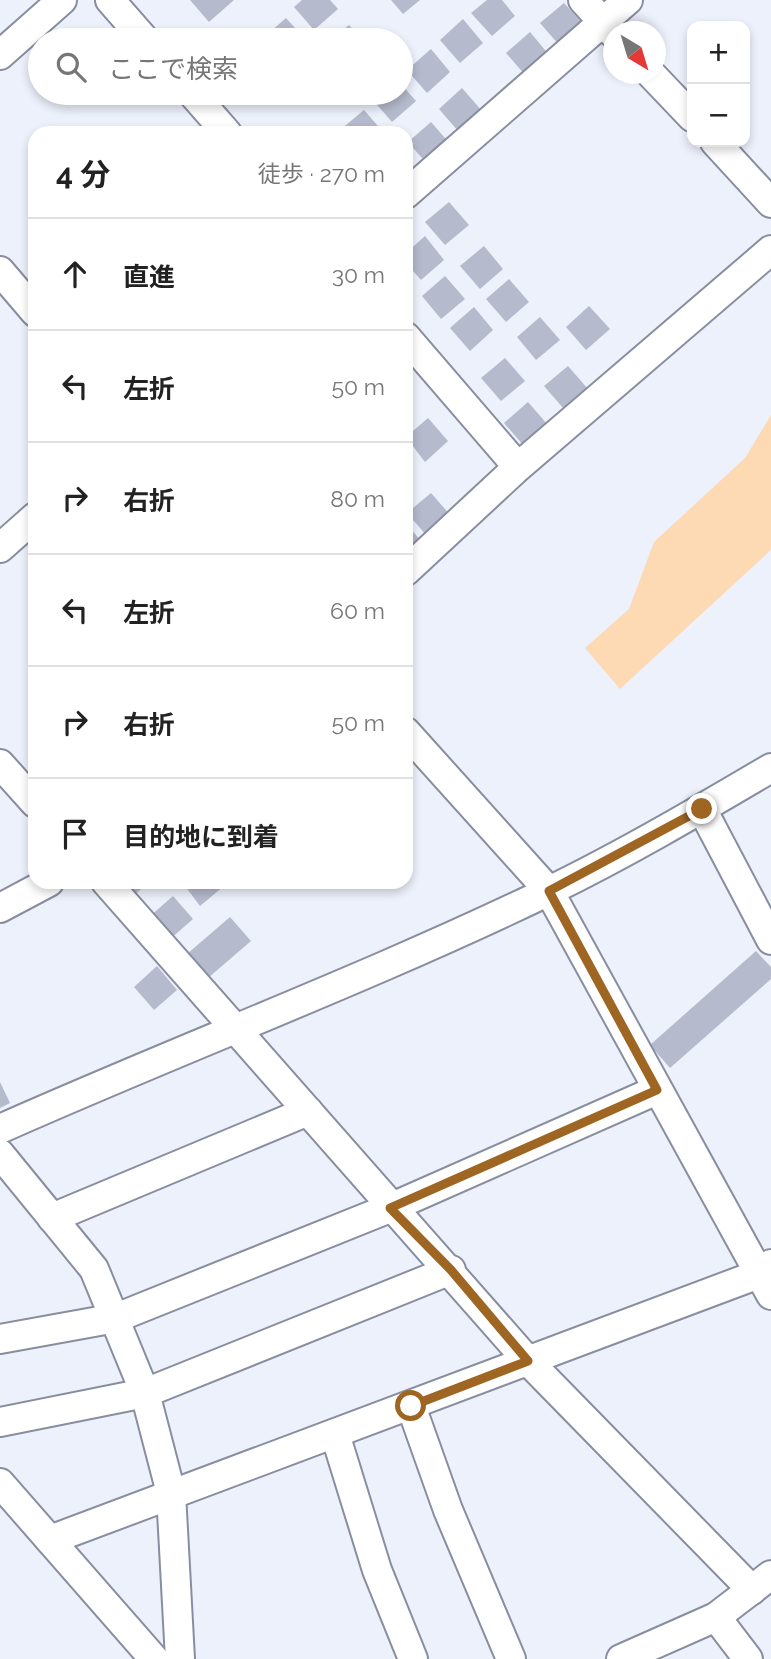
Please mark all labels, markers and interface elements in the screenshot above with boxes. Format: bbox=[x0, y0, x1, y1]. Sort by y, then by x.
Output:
north arrow bbox=[603, 21, 666, 84]
map controls bbox=[687, 21, 750, 147]
button: + bbox=[687, 21, 750, 84]
search box bbox=[28, 28, 413, 105]
icon: search bbox=[52, 48, 90, 86]
text: ここで検索 bbox=[108, 54, 238, 84]
button: − bbox=[687, 84, 750, 147]
text: 4 分 bbox=[56, 157, 110, 192]
text: 徒歩 · 270 m bbox=[258, 160, 385, 187]
icon: ahead bbox=[56, 255, 94, 293]
text: 30 m bbox=[332, 261, 385, 288]
text: 直進 bbox=[123, 262, 175, 292]
icon: left bbox=[56, 367, 94, 405]
text: 50 m bbox=[331, 373, 385, 400]
text: 左折 bbox=[123, 374, 175, 404]
icon: right bbox=[56, 479, 94, 517]
text: 80 m bbox=[330, 485, 385, 512]
text: 右折 bbox=[123, 486, 175, 516]
icon: left bbox=[56, 591, 94, 629]
text: 60 m bbox=[330, 597, 385, 624]
text: 左折 bbox=[123, 598, 175, 628]
icon: right bbox=[56, 703, 94, 741]
text: 50 m bbox=[331, 709, 385, 736]
text: 右折 bbox=[123, 710, 175, 740]
route end bbox=[686, 793, 717, 824]
icon: arrive bbox=[56, 815, 94, 853]
text: 目的地に到着 bbox=[123, 822, 279, 852]
route start bbox=[395, 1390, 426, 1421]

